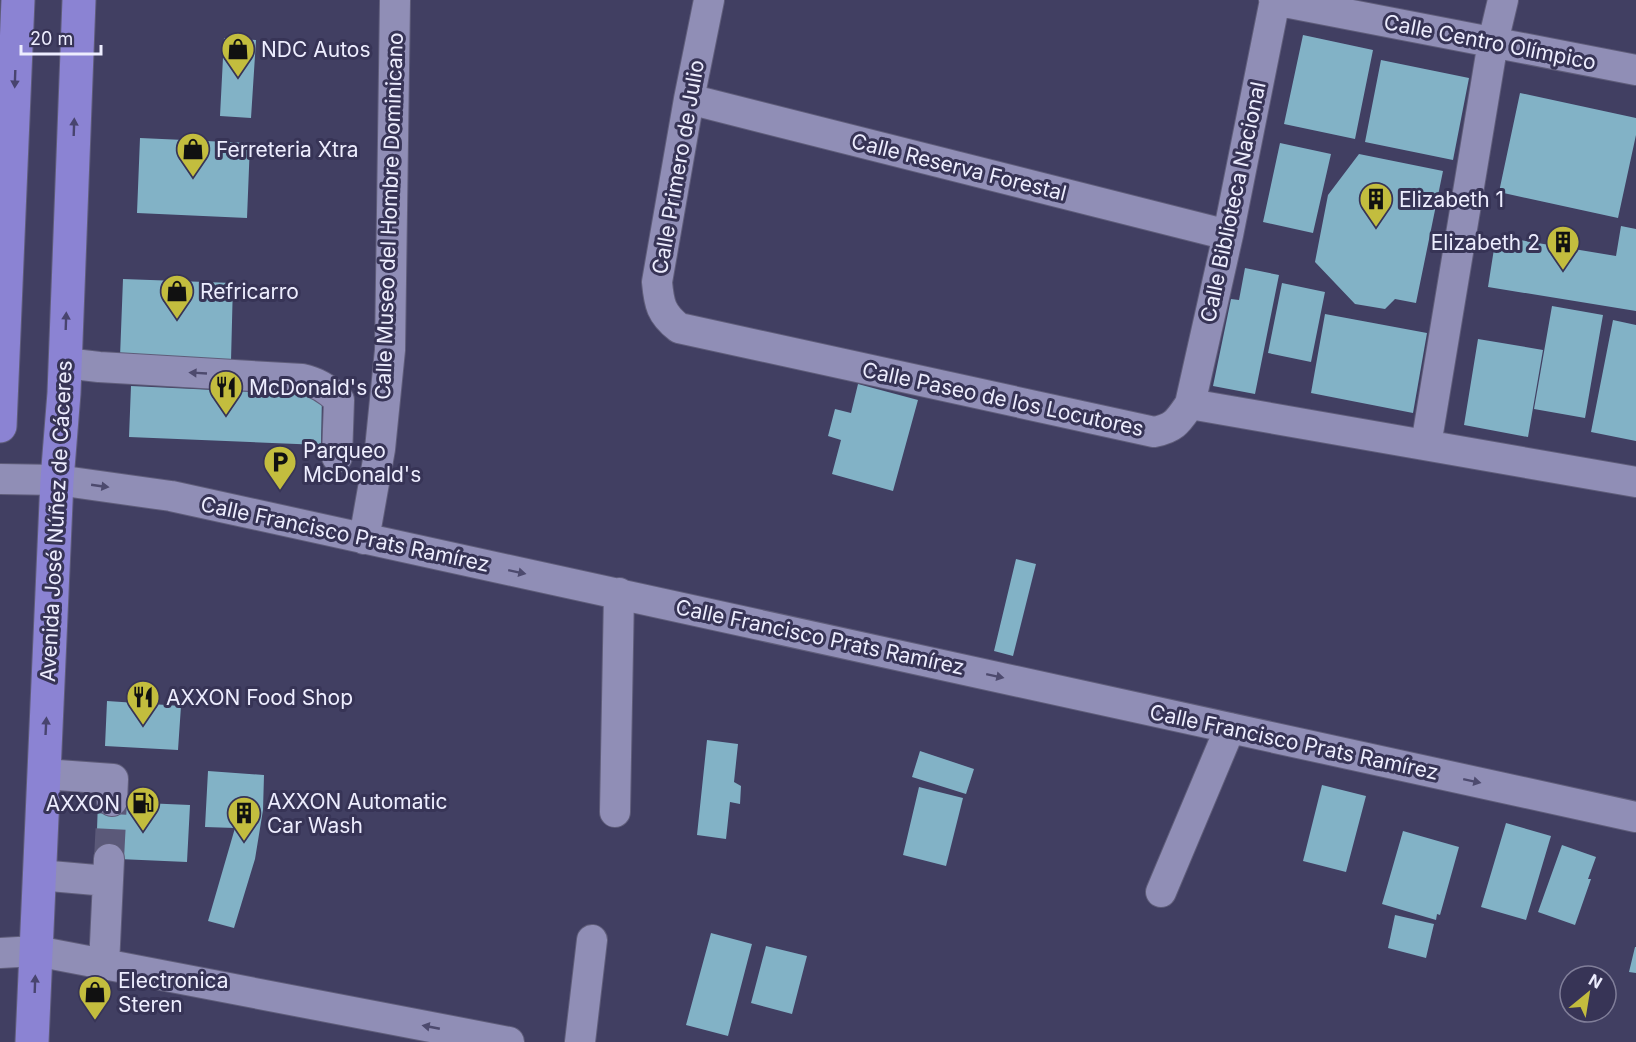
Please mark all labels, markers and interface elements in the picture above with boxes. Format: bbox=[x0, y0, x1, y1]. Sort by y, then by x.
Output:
street label: Calle Centro Olímpico bbox=[1382, 9, 1598, 75]
scale bar bbox=[21, 18, 100, 56]
text: 20 m bbox=[30, 28, 73, 49]
shop icon: NDC Autos bbox=[220, 31, 256, 78]
street label: Calle Museo del Hombre Dominicano bbox=[370, 32, 408, 400]
place label: NDC Autos bbox=[261, 37, 370, 62]
street label: Calle Primero de Julio bbox=[647, 58, 709, 276]
one-way arrow bbox=[10, 70, 19, 89]
street label: Calle Biblioteca Nacional bbox=[1195, 79, 1271, 325]
one-way arrow bbox=[69, 117, 79, 136]
street label: Calle Reserva Forestal bbox=[849, 128, 1069, 206]
shop icon: Ferreteria Xtra bbox=[175, 131, 211, 178]
place label: Ferreteria Xtra bbox=[216, 137, 359, 162]
building icon: Elizabeth 1 bbox=[1358, 181, 1394, 228]
place label: Elizabeth 1 bbox=[1399, 187, 1504, 212]
building icon: Elizabeth 2 bbox=[1545, 224, 1581, 271]
place label: Elizabeth 2 bbox=[1431, 230, 1540, 255]
shop icon: Refricarro bbox=[159, 273, 195, 320]
place label: Refricarro bbox=[200, 279, 299, 304]
one-way arrow bbox=[62, 312, 71, 331]
street label: Calle Paseo de los Locutores bbox=[860, 357, 1146, 441]
street label: Avenida José Núñez de Cáceres bbox=[35, 360, 77, 682]
one-way arrow bbox=[188, 368, 207, 377]
restaurant icon: McDonald's bbox=[208, 369, 244, 416]
place label: McDonald's bbox=[249, 375, 367, 400]
place label: Parqueo McDonald's bbox=[303, 438, 421, 487]
parking icon: Parqueo McDonald's bbox=[262, 444, 298, 491]
one-way arrow bbox=[91, 481, 110, 490]
street label: Calle Francisco Prats Ramírez bbox=[198, 491, 492, 577]
one-way arrow bbox=[508, 567, 526, 577]
street label: Calle Francisco Prats Ramírez bbox=[673, 594, 967, 680]
one-way arrow bbox=[986, 672, 1005, 681]
restaurant icon: AXXON Food Shop bbox=[125, 679, 161, 726]
place label: AXXON Food Shop bbox=[166, 685, 353, 710]
street label: Calle Francisco Prats Ramírez bbox=[1147, 699, 1441, 785]
one-way arrow bbox=[41, 716, 50, 735]
one-way arrow bbox=[1463, 777, 1482, 786]
fuel station icon: AXXON bbox=[125, 785, 161, 832]
place label: AXXON Automatic Car Wash bbox=[267, 789, 448, 838]
place label: AXXON bbox=[46, 791, 120, 816]
building icon: AXXON Automatic Car Wash bbox=[226, 795, 262, 842]
north arrow bbox=[1558, 964, 1618, 1024]
place label: Electronica Steren bbox=[118, 968, 228, 1017]
text: N bbox=[1585, 969, 1606, 993]
one-way arrow bbox=[30, 974, 39, 993]
shop icon: Electronica Steren bbox=[77, 974, 113, 1021]
one-way arrow bbox=[421, 1022, 440, 1031]

